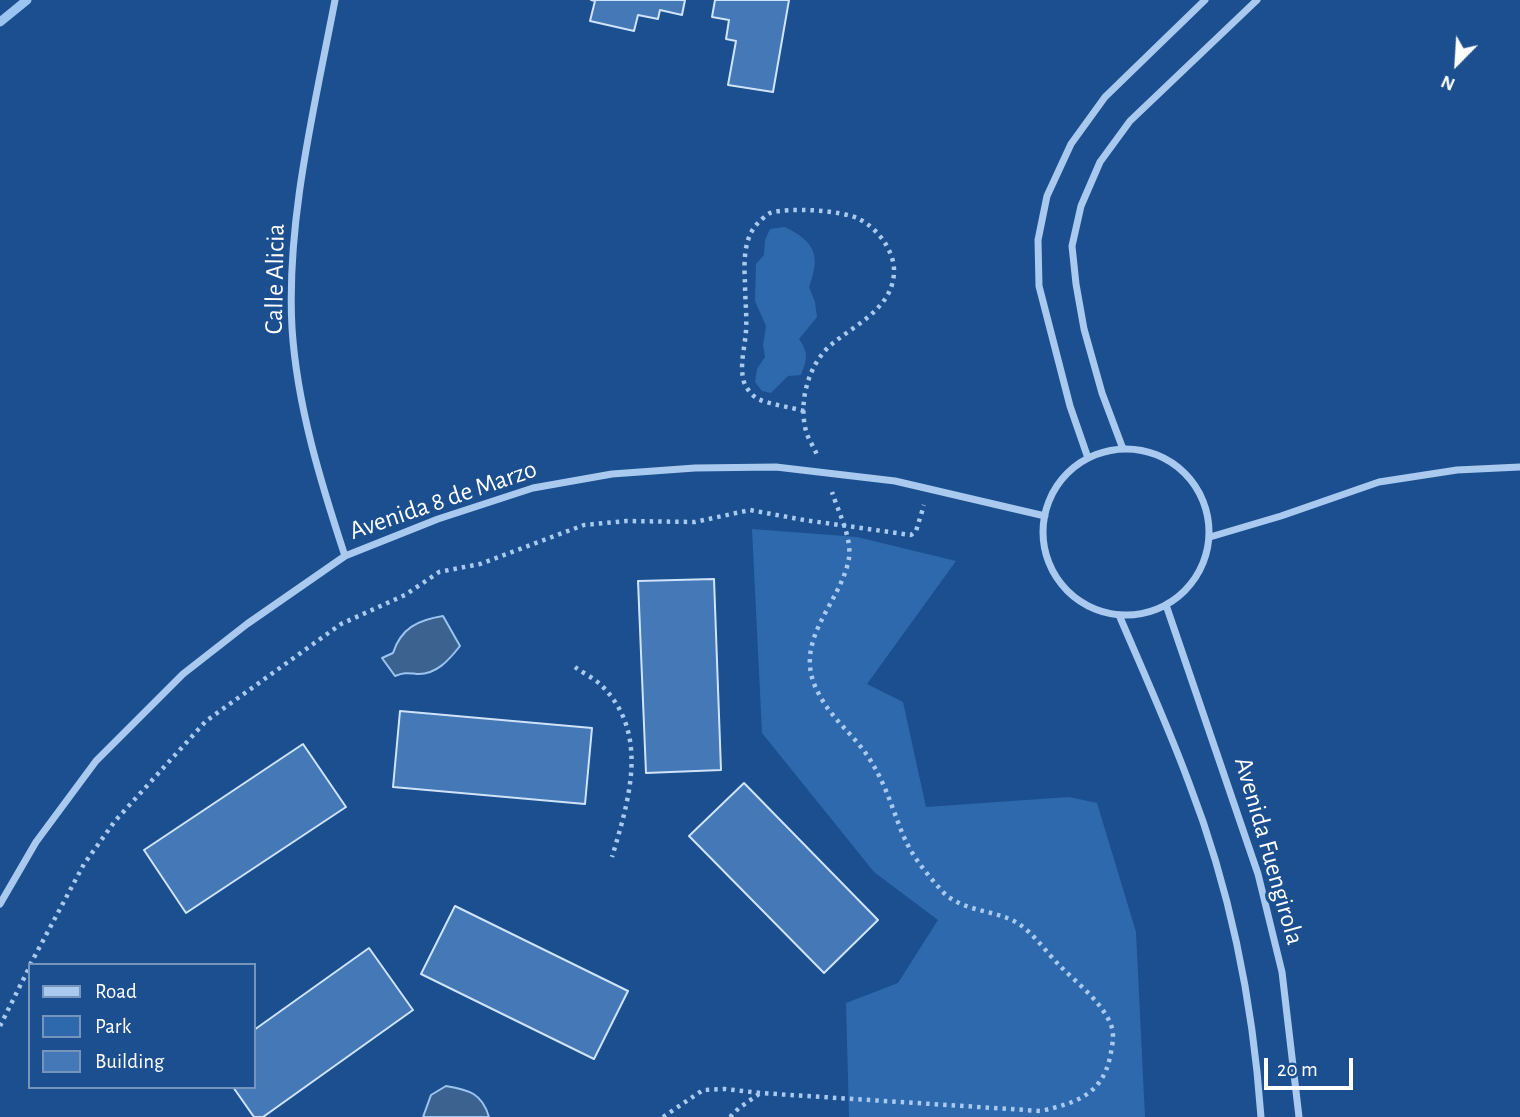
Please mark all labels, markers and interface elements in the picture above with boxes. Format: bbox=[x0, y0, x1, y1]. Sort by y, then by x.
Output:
north arrow bbox=[1422, 28, 1492, 98]
text: N bbox=[1438, 71, 1458, 94]
street label: Calle Alicia bbox=[258, 223, 292, 335]
street label: Avenida 8 de Marzo bbox=[345, 453, 541, 547]
street label: Avenida Fuengirola bbox=[1227, 754, 1311, 948]
legend bbox=[28, 963, 256, 1089]
text: Road bbox=[95, 981, 137, 1002]
text: Park bbox=[95, 1016, 131, 1037]
scale bar bbox=[1268, 1044, 1357, 1088]
text: Building bbox=[95, 1051, 164, 1072]
text: 20 m bbox=[1277, 1059, 1318, 1080]

